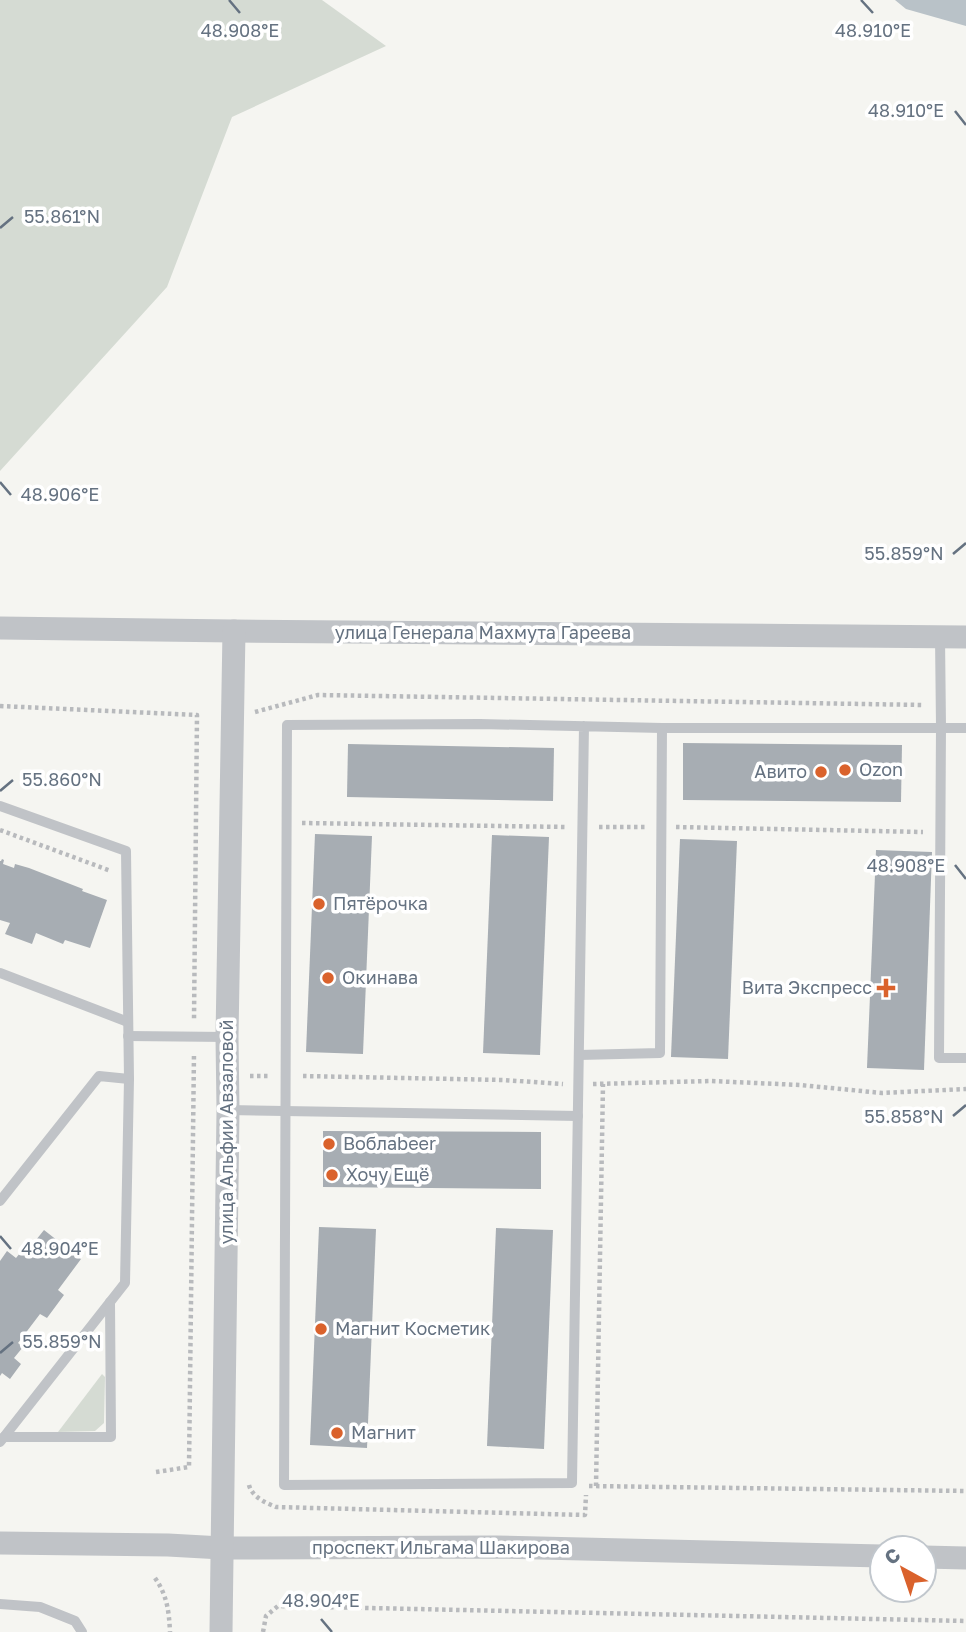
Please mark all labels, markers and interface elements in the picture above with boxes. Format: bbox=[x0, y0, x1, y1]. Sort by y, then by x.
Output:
text: 48.908°E bbox=[201, 19, 279, 41]
text: 48.910°E bbox=[835, 19, 911, 41]
text: 48.910°E bbox=[868, 99, 944, 121]
text: 55.861°N bbox=[24, 205, 100, 227]
text: 48.906°E bbox=[21, 483, 99, 505]
text: 55.859°N bbox=[864, 542, 944, 564]
street label: улица Генерала Махмута Гареева bbox=[335, 621, 631, 643]
place label: Ozon bbox=[859, 758, 903, 780]
place label: Авито bbox=[754, 760, 807, 782]
marker: Ozon bbox=[837, 762, 853, 778]
marker: Авито bbox=[813, 764, 829, 780]
text: 55.860°N bbox=[22, 768, 102, 790]
text: 48.908°E bbox=[867, 854, 945, 876]
place label: Пятёрочка bbox=[333, 892, 428, 914]
marker: Пятёрочка bbox=[311, 896, 327, 912]
place label: Окинава bbox=[342, 966, 418, 988]
marker: Окинава bbox=[320, 970, 336, 986]
place label: Вита Экспресс bbox=[742, 976, 872, 998]
marker: Вита Экспресс bbox=[878, 980, 894, 996]
street label: улица Альфии Авзаловой bbox=[215, 1020, 237, 1244]
text: 55.858°N bbox=[864, 1105, 944, 1127]
place label: Воблаbeer bbox=[343, 1132, 436, 1154]
marker: Воблаbeer bbox=[321, 1136, 337, 1152]
place label: Хочу Ещё bbox=[346, 1163, 429, 1185]
marker: Хочу Ещё bbox=[324, 1167, 340, 1183]
text: 48.904°E bbox=[21, 1237, 99, 1259]
place label: Магнит Косметик bbox=[335, 1317, 490, 1339]
marker: Магнит Косметик bbox=[313, 1321, 329, 1337]
text: 55.859°N bbox=[22, 1330, 102, 1352]
place label: Магнит bbox=[351, 1421, 416, 1443]
marker: Магнит bbox=[329, 1425, 345, 1441]
north arrow bbox=[868, 1534, 938, 1604]
street label: проспект Ильгама Шакирова bbox=[312, 1536, 570, 1558]
text: С bbox=[879, 1542, 904, 1569]
text: 48.904°E bbox=[282, 1589, 360, 1611]

